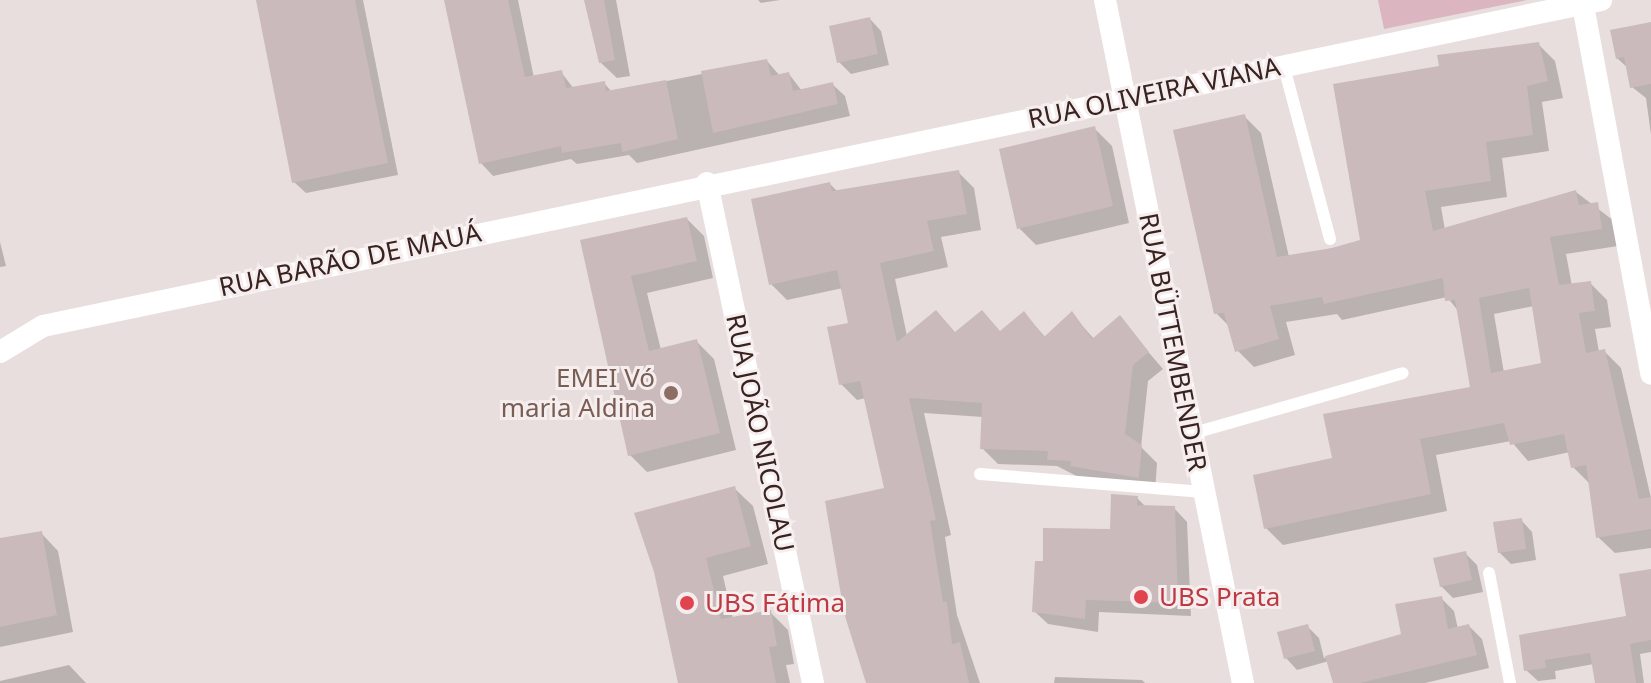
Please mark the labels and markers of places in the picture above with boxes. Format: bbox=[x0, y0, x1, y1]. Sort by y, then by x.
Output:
place label: EMEI Vó maria Aldina bbox=[501, 362, 655, 424]
marker: EMEI Vó maria Aldina bbox=[662, 384, 680, 402]
place label: UBS Prata bbox=[1159, 581, 1280, 613]
marker: UBS Prata bbox=[1130, 586, 1152, 608]
place label: UBS Fátima bbox=[705, 587, 845, 619]
marker: UBS Fátima bbox=[676, 592, 698, 614]

